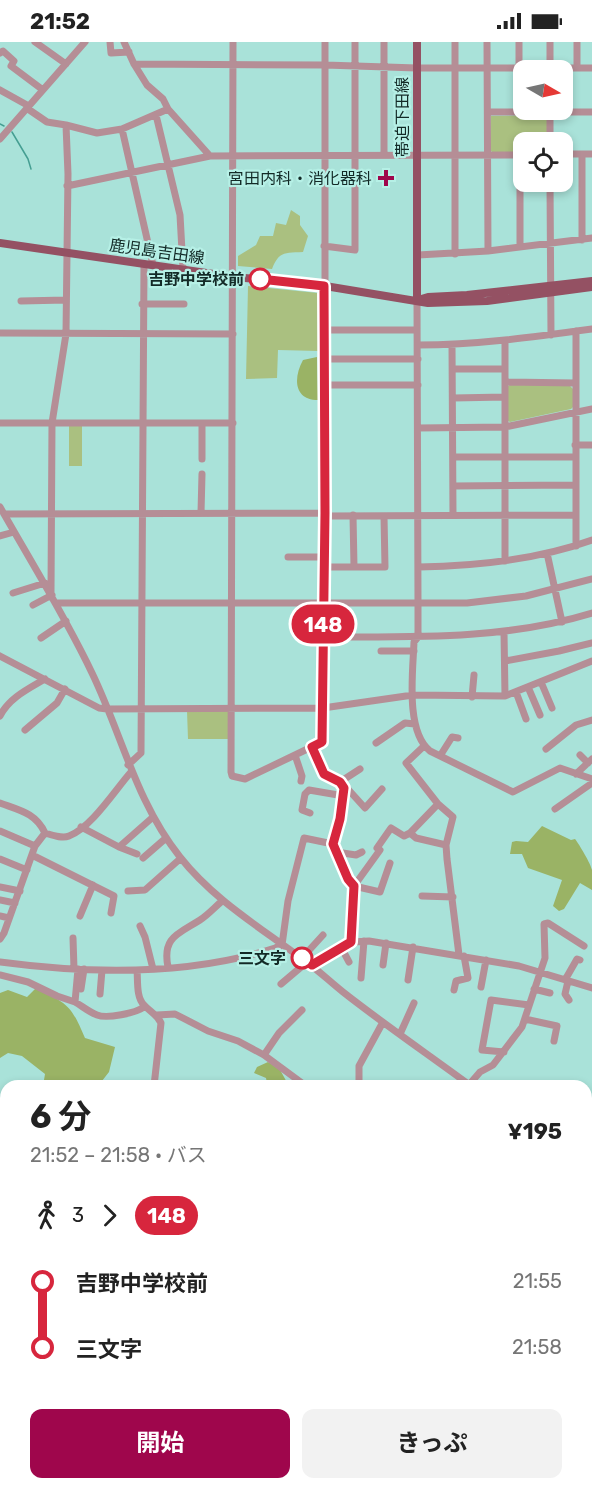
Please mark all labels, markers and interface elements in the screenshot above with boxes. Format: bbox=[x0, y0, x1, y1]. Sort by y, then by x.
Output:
text: 21:52 bbox=[30, 8, 90, 35]
north arrow bbox=[513, 60, 573, 120]
map controls bbox=[513, 60, 573, 192]
street label: 帯迫下田線 bbox=[393, 77, 412, 157]
button: locate bbox=[513, 132, 573, 192]
place label: 宮田内科・消化器科 bbox=[228, 169, 372, 188]
marker: 宮田内科・消化器科 bbox=[377, 169, 395, 187]
street label: 鹿児島吉田線 bbox=[108, 235, 206, 268]
marker: 吉野中学校前 bbox=[249, 268, 271, 290]
place label: 吉野中学校前 bbox=[148, 270, 244, 289]
line badge: 148 bbox=[288, 604, 358, 644]
text: 148 bbox=[304, 612, 343, 637]
marker: 三文字 bbox=[291, 947, 313, 969]
place label: 三文字 bbox=[238, 949, 286, 968]
text: 6 分 bbox=[30, 1097, 92, 1136]
text: ¥195 bbox=[508, 1118, 562, 1145]
text: 21:52 – 21:58 · バス bbox=[30, 1143, 207, 1167]
icon: walk bbox=[30, 1199, 63, 1232]
icon: forward bbox=[93, 1199, 126, 1232]
text: 3 bbox=[72, 1203, 84, 1227]
text: 148 bbox=[147, 1203, 186, 1228]
text: 21:55 bbox=[513, 1269, 562, 1293]
text: 吉野中学校前 bbox=[76, 1270, 208, 1297]
text: 21:58 bbox=[512, 1335, 562, 1359]
text: 三文字 bbox=[76, 1336, 142, 1363]
button: 開始 bbox=[30, 1409, 290, 1478]
button: きっぷ bbox=[302, 1409, 562, 1478]

